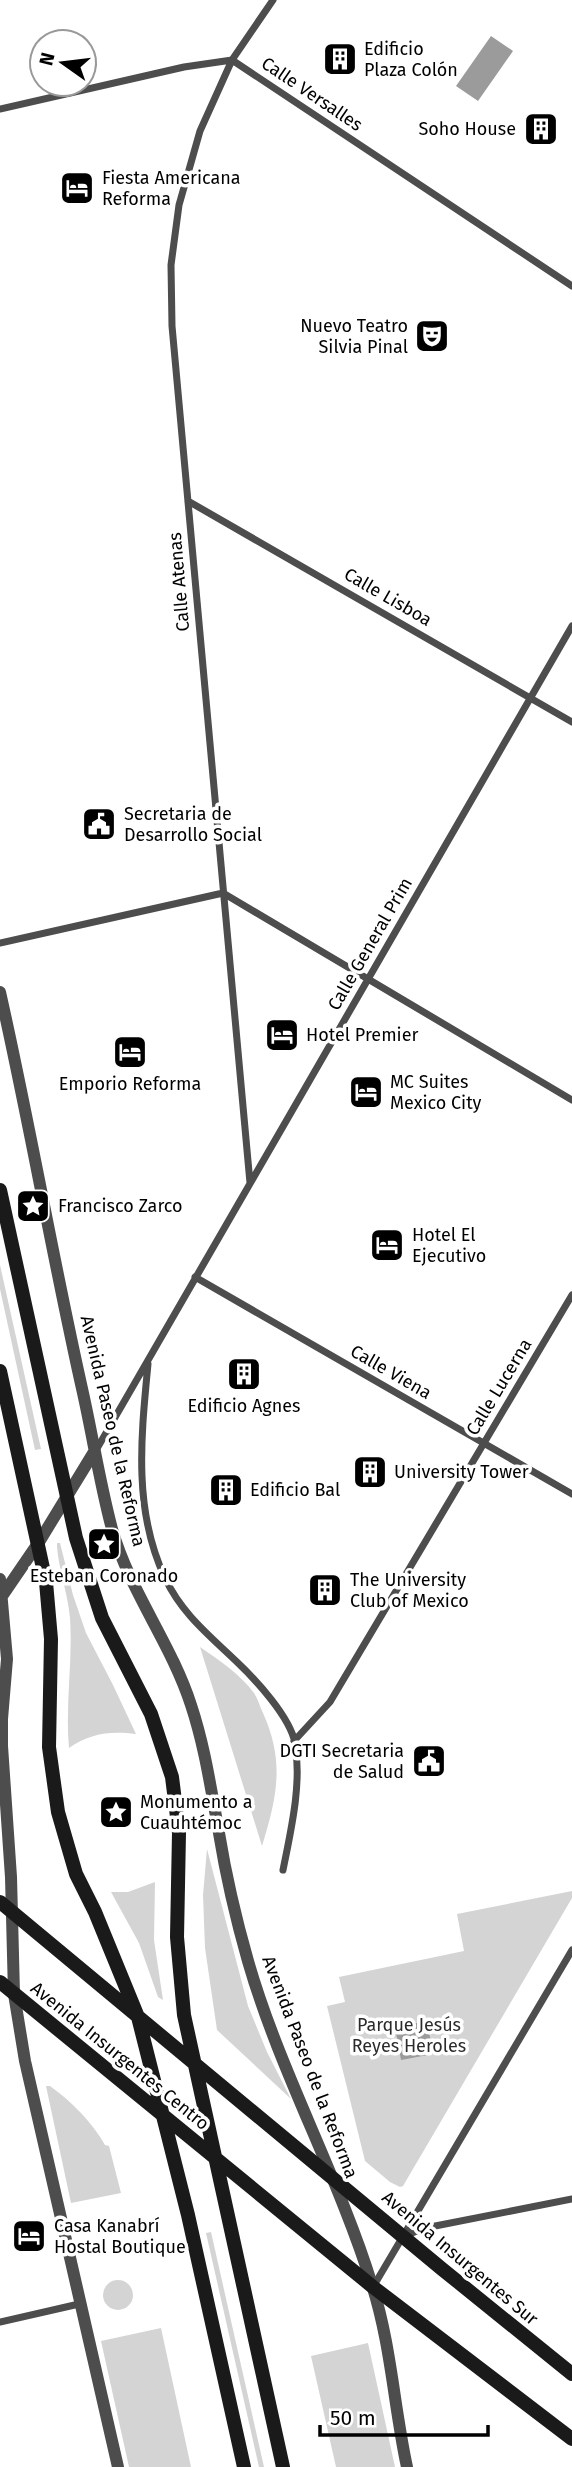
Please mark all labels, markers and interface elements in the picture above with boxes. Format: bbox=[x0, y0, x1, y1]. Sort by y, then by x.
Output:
north arrow bbox=[28, 28, 98, 98]
place label: Edificio Plaza Colón bbox=[364, 38, 458, 81]
building icon: Edificio Plaza Colón bbox=[321, 40, 359, 78]
text: N bbox=[34, 50, 60, 68]
street label: Calle Versalles bbox=[257, 52, 367, 136]
building icon: Soho House bbox=[522, 110, 560, 148]
place label: Soho House bbox=[418, 118, 516, 140]
place label: Fiesta Americana Reforma bbox=[102, 167, 241, 210]
hotel icon: Fiesta Americana Reforma bbox=[58, 169, 96, 207]
place label: Nuevo Teatro Silvia Pinal bbox=[300, 315, 408, 358]
theatre icon: Nuevo Teatro Silvia Pinal bbox=[413, 317, 451, 355]
street label: Calle Atenas bbox=[164, 531, 194, 633]
street label: Calle Lisboa bbox=[340, 563, 436, 631]
place label: Secretaria de Desarrollo Social bbox=[124, 803, 262, 846]
public building icon: Secretaria de Desarrollo Social bbox=[80, 805, 118, 843]
street label: Calle General Prim bbox=[323, 874, 417, 1014]
hotel icon: Hotel Premier bbox=[263, 1016, 301, 1054]
place label: Hotel Premier bbox=[306, 1024, 418, 1046]
hotel icon: Emporio Reforma bbox=[111, 1033, 149, 1071]
place label: MC Suites Mexico City bbox=[390, 1071, 482, 1114]
place label: Emporio Reforma bbox=[59, 1073, 201, 1095]
hotel icon: MC Suites Mexico City bbox=[347, 1073, 385, 1111]
place icon: Francisco Zarco bbox=[14, 1187, 52, 1225]
place label: Francisco Zarco bbox=[58, 1195, 183, 1217]
place label: Hotel El Ejecutivo bbox=[412, 1224, 486, 1267]
hotel icon: Hotel El Ejecutivo bbox=[368, 1226, 406, 1264]
street label: Avenida Paseo de la Reforma bbox=[76, 1313, 150, 1549]
street label: Calle Lucerna bbox=[461, 1335, 537, 1439]
street label: Calle Viena bbox=[347, 1340, 435, 1404]
building icon: Edificio Agnes bbox=[225, 1355, 263, 1393]
place label: Edificio Agnes bbox=[188, 1395, 300, 1417]
building icon: University Tower bbox=[351, 1453, 389, 1491]
place label: University Tower bbox=[394, 1461, 529, 1483]
building icon: Edificio Bal bbox=[207, 1471, 245, 1509]
place label: Edificio Bal bbox=[250, 1479, 340, 1501]
place icon: Esteban Coronado bbox=[85, 1525, 123, 1563]
place label: Esteban Coronado bbox=[30, 1565, 178, 1587]
place label: The University Club of Mexico bbox=[350, 1569, 469, 1612]
building icon: The University Club of Mexico bbox=[306, 1571, 344, 1609]
place label: DGTI Secretaria de Salud bbox=[280, 1740, 404, 1783]
public building icon: DGTI Secretaria de Salud bbox=[410, 1742, 448, 1780]
place label: Monumento a Cuauhtémoc bbox=[140, 1791, 253, 1834]
place icon: Monumento a Cuauhtémoc bbox=[97, 1793, 135, 1831]
street label: Avenida Paseo de la Reforma bbox=[257, 1953, 363, 2181]
street label: Avenida Insurgentes Centro bbox=[26, 1977, 214, 2135]
park label: Parque Jesús Reyes Heroles bbox=[352, 2014, 466, 2057]
street label: Avenida Insurgentes Sur bbox=[377, 2186, 543, 2330]
place label: Casa Kanabrí Hostal Boutique bbox=[54, 2215, 186, 2258]
hotel icon: Casa Kanabrí Hostal Boutique bbox=[10, 2217, 48, 2255]
scale bar bbox=[320, 2394, 488, 2438]
text: 50 m bbox=[330, 2405, 376, 2431]

